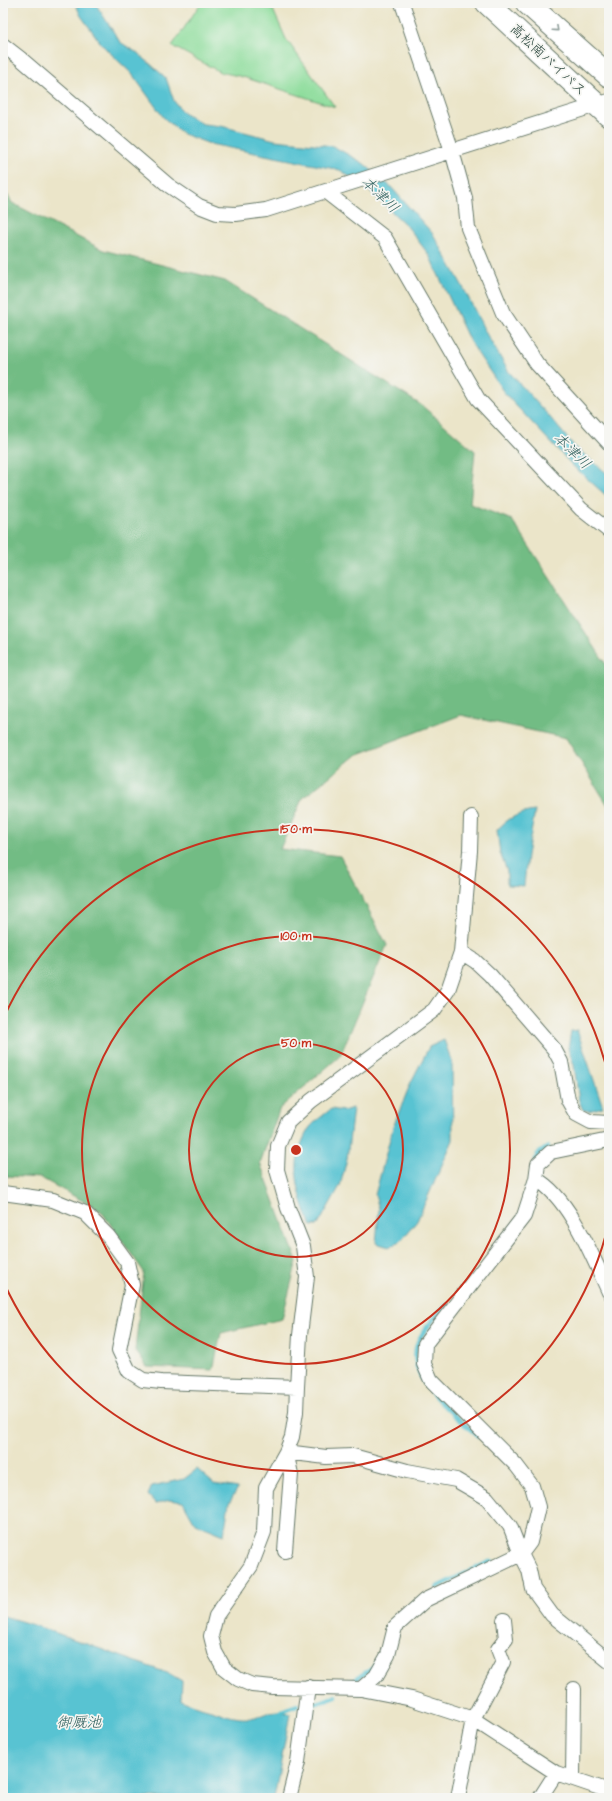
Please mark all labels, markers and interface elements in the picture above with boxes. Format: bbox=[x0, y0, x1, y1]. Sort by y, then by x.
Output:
street label: 高松南バイパス bbox=[505, 19, 591, 101]
one-way arrow bbox=[551, 24, 559, 32]
water label: 本津川 bbox=[357, 172, 403, 218]
water label: 本津川 bbox=[549, 428, 595, 474]
text: 150 m bbox=[280, 821, 313, 838]
text: 100 m bbox=[281, 928, 312, 945]
text: 50 m bbox=[281, 1035, 312, 1052]
centre of rings bbox=[289, 1143, 303, 1157]
water label: 御厩池 bbox=[56, 1712, 102, 1733]

